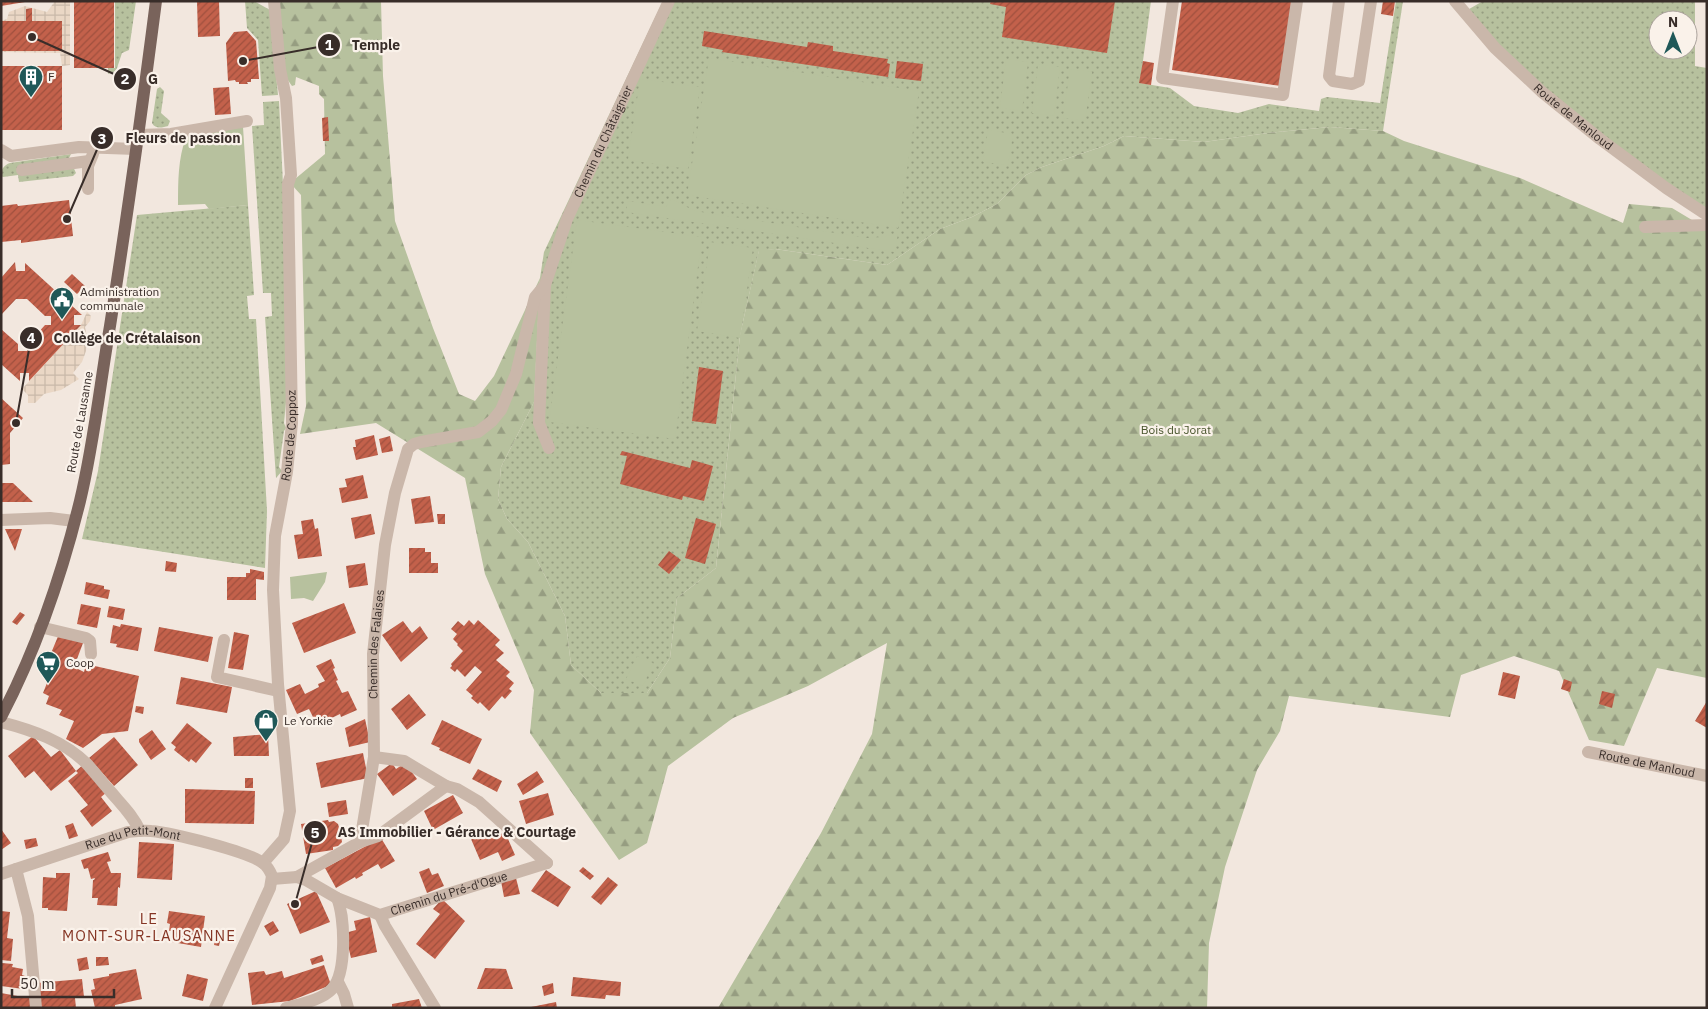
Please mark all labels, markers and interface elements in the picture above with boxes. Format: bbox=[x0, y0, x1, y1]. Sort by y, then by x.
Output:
north arrow bbox=[1648, 10, 1698, 60]
text: N bbox=[1668, 13, 1678, 31]
callout: Temple bbox=[317, 31, 410, 60]
text: 1 bbox=[324, 35, 334, 54]
text: Temple bbox=[352, 36, 400, 54]
building icon: F bbox=[18, 64, 44, 98]
callout: G bbox=[113, 64, 168, 93]
place label: F bbox=[48, 69, 55, 84]
text: 2 bbox=[120, 69, 130, 88]
text: G bbox=[148, 70, 158, 88]
street label: Route de Manloud bbox=[1531, 80, 1616, 153]
street label: Chemin du Châtaignier bbox=[570, 82, 636, 200]
callout: Fleurs de passion bbox=[90, 124, 250, 153]
text: 3 bbox=[97, 129, 107, 148]
text: Fleurs de passion bbox=[125, 129, 241, 147]
place label: Administration communale bbox=[80, 284, 159, 313]
public building icon: Administration communale bbox=[49, 286, 75, 320]
callout: Collège de Crétalaison bbox=[18, 323, 210, 352]
text: 4 bbox=[26, 328, 36, 347]
text: Collège de Crétalaison bbox=[53, 329, 201, 347]
street label: Route de Lausanne bbox=[63, 370, 96, 474]
street label: Route de Coppoz bbox=[277, 389, 299, 482]
park label: Bois du Jorat bbox=[1141, 422, 1211, 437]
street label: Chemin des Falaises bbox=[365, 589, 387, 699]
supermarket icon: Coop bbox=[35, 650, 61, 684]
place label: Coop bbox=[66, 655, 94, 670]
shop icon: Le Yorkie bbox=[253, 708, 279, 742]
place label: Le Yorkie bbox=[284, 713, 333, 728]
street label: Route de Manloud bbox=[1597, 746, 1696, 780]
callout: AS Immobilier - Gérance & Courtage bbox=[303, 818, 586, 847]
street label: Rue du Petit-Mont bbox=[83, 823, 182, 853]
text: 5 bbox=[310, 823, 320, 842]
text: AS Immobilier - Gérance & Courtage bbox=[338, 823, 576, 841]
street label: Chemin du Pré-d'Ogue bbox=[389, 868, 510, 918]
district label: LE MONT-SUR-LAUSANNE bbox=[62, 909, 236, 945]
scale bar bbox=[12, 966, 115, 998]
text: 50 m bbox=[20, 974, 55, 993]

